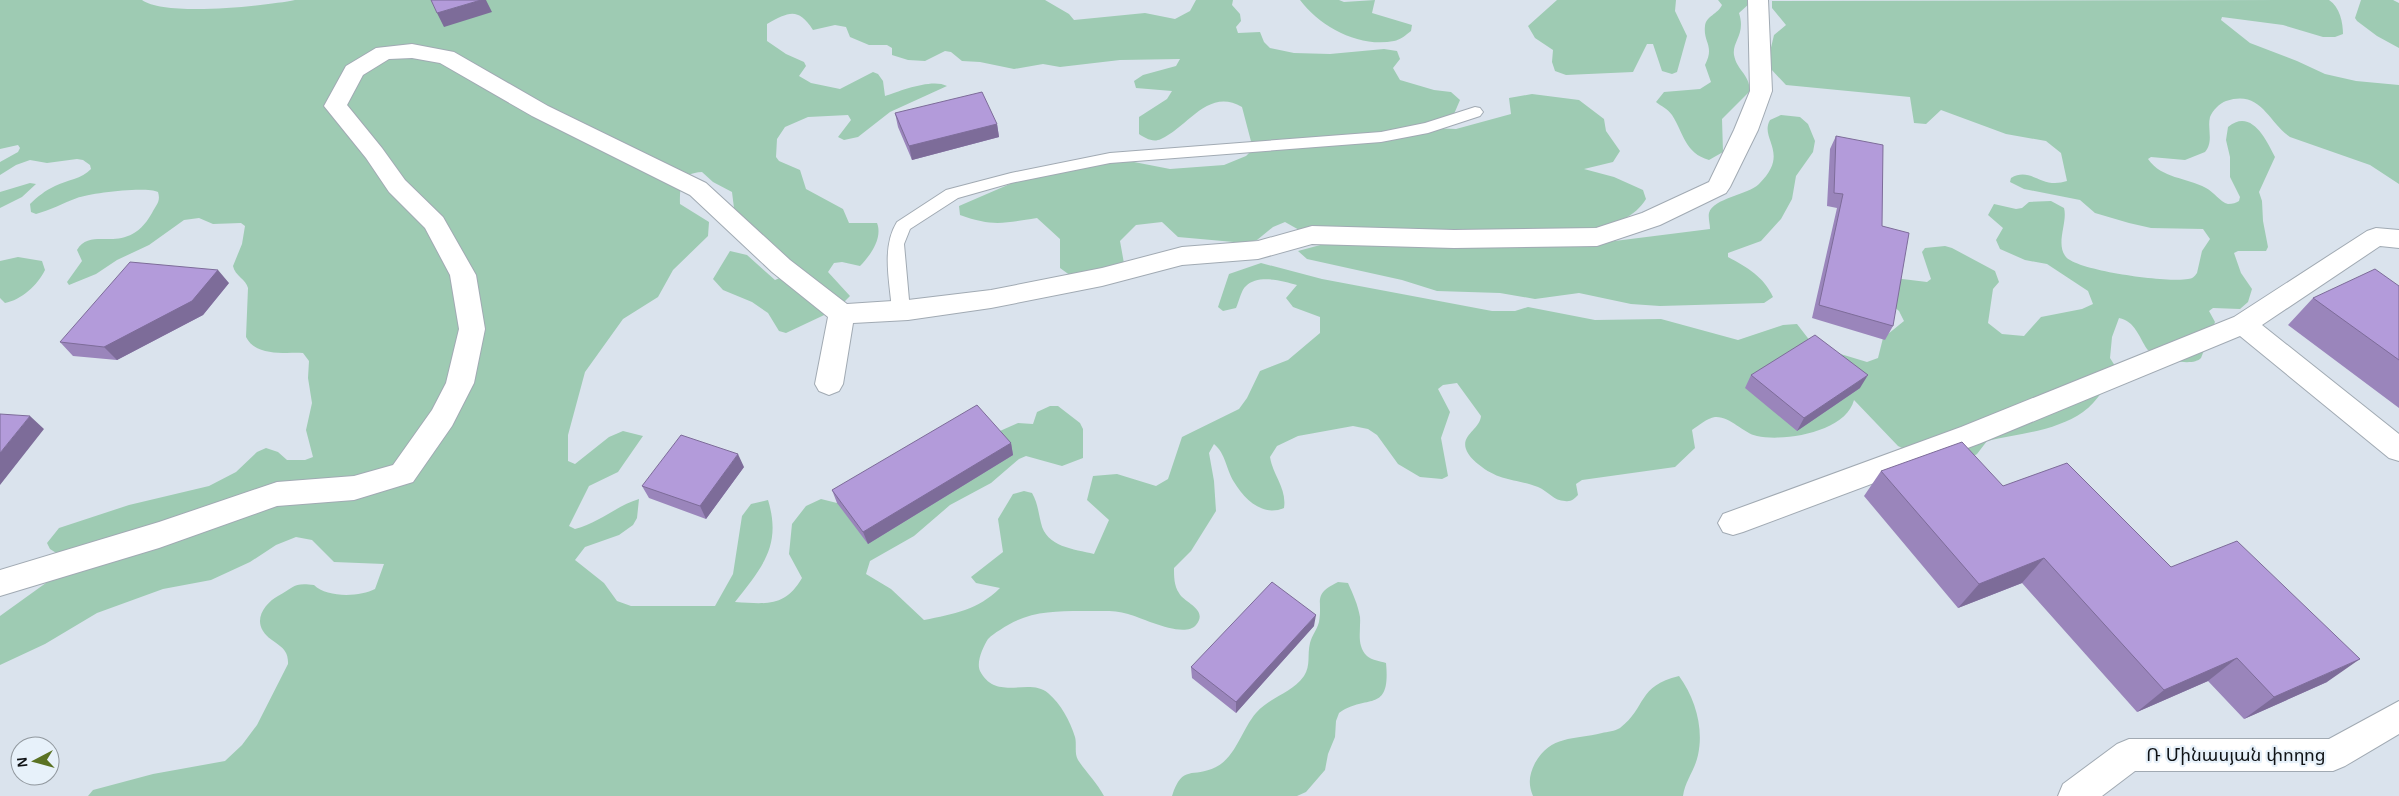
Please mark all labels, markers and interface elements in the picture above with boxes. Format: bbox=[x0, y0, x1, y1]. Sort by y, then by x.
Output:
north arrow bbox=[10, 736, 60, 786]
street label: Ռ Մինասյան փողոց bbox=[2146, 745, 2326, 765]
text: N bbox=[14, 756, 31, 768]

